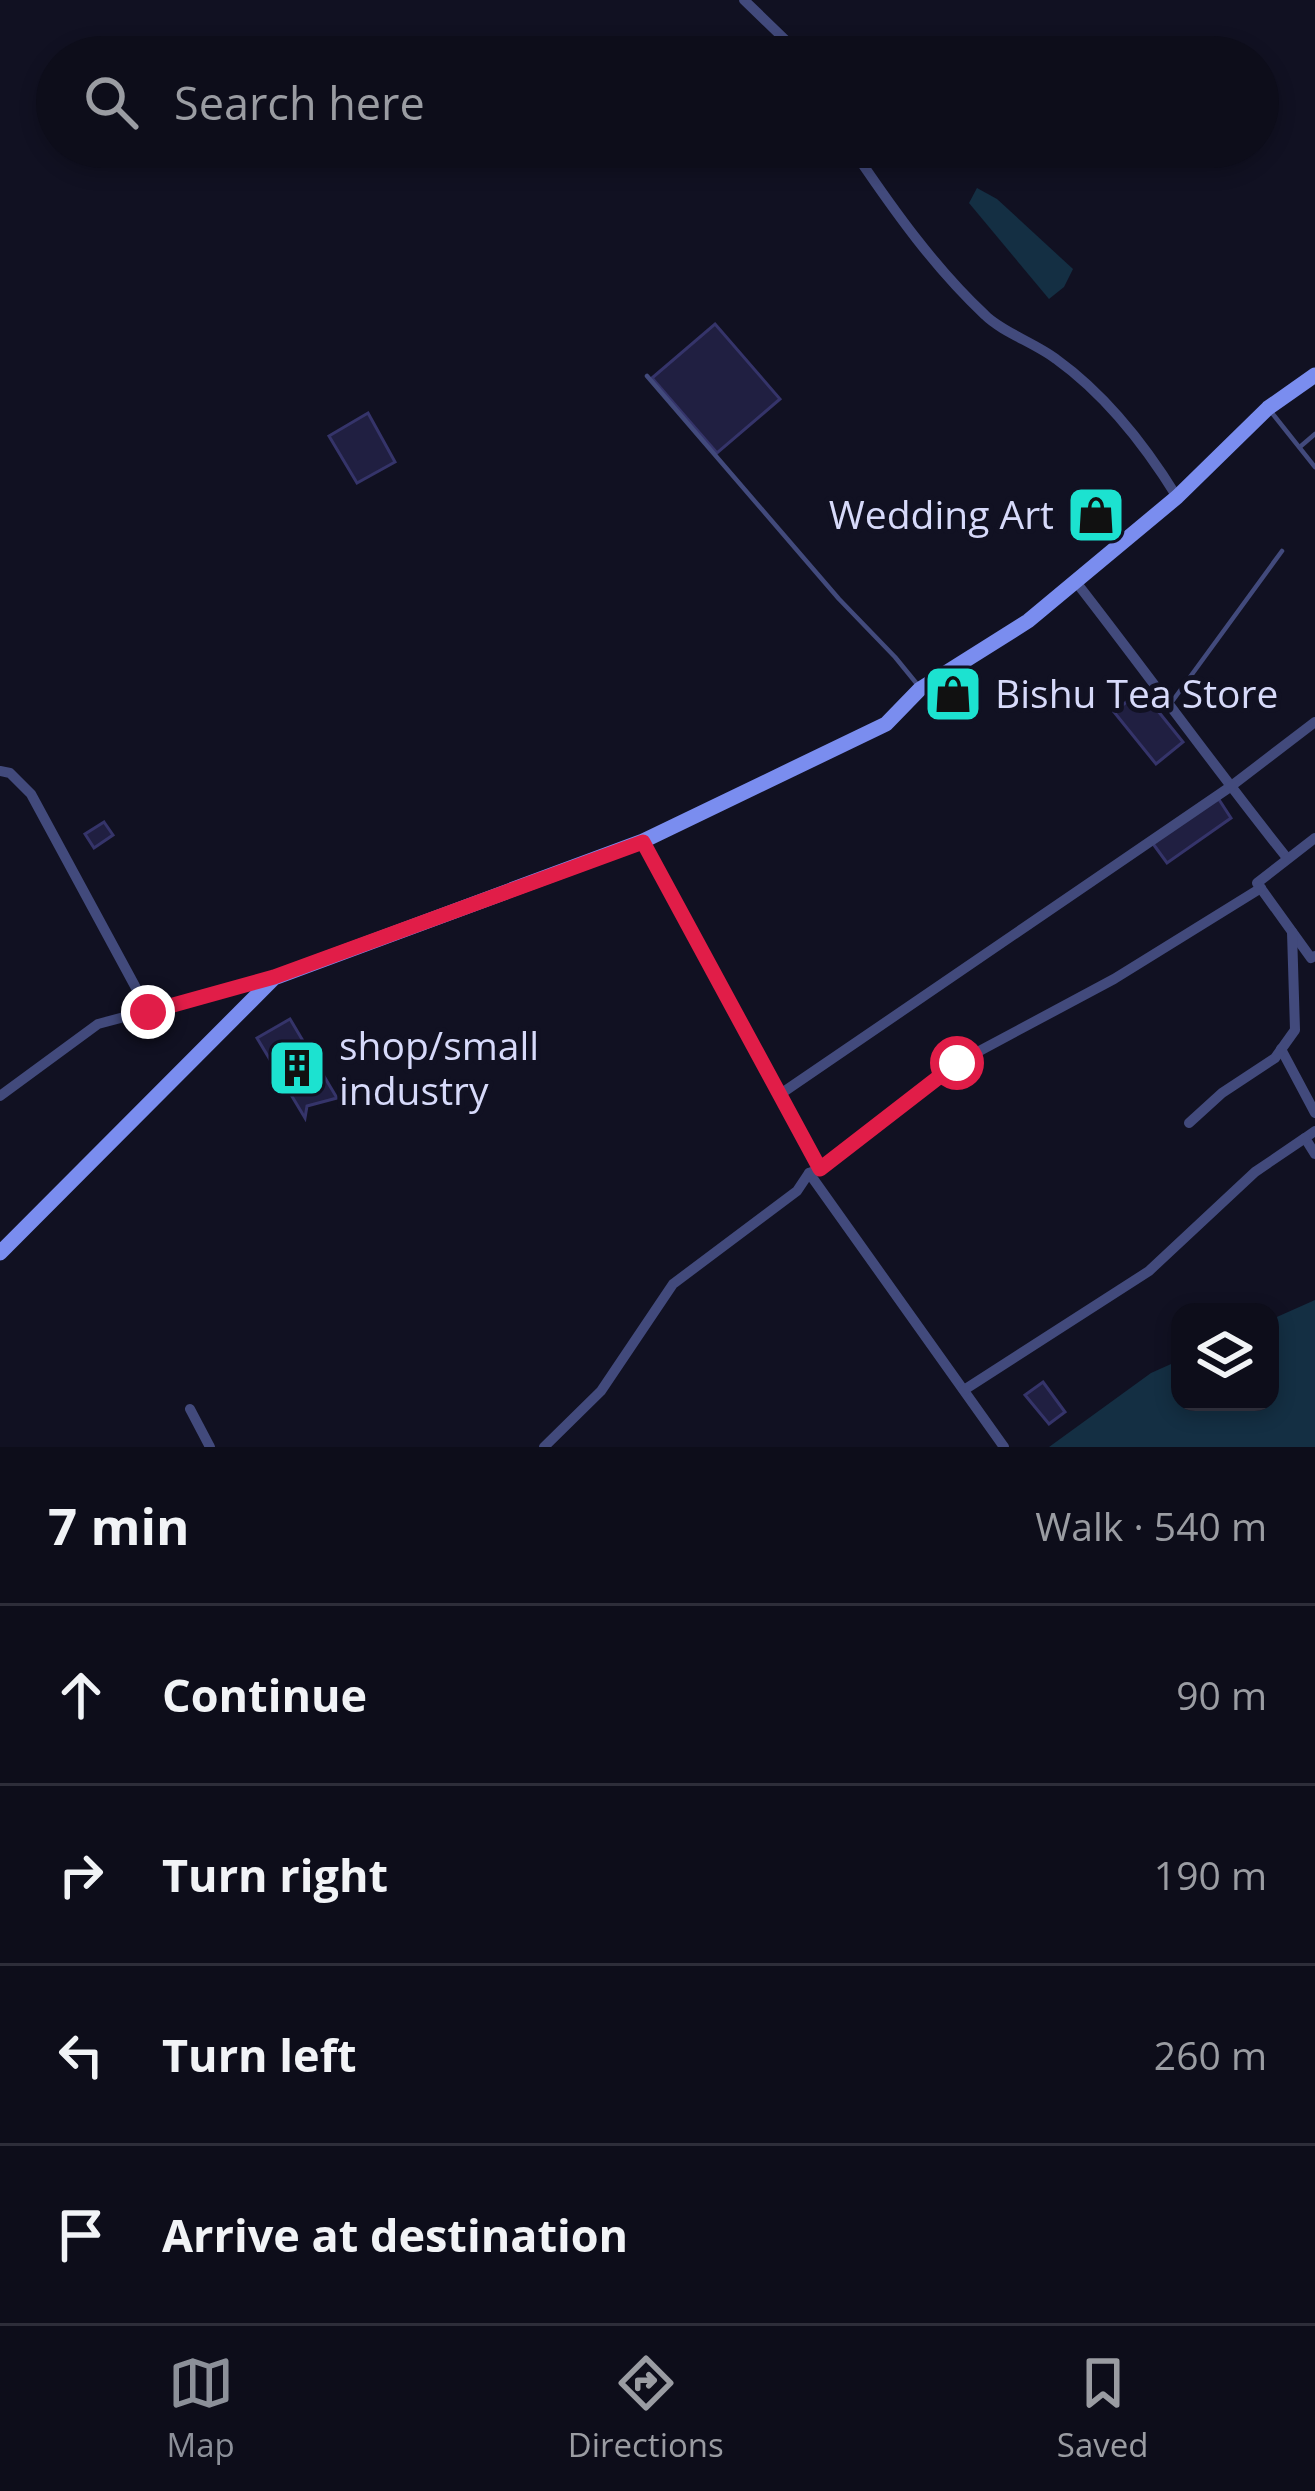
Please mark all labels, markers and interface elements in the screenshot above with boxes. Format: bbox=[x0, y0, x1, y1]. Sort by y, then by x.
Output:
search box bbox=[36, 36, 1279, 168]
icon: search bbox=[78, 69, 144, 135]
text: Search here bbox=[174, 72, 425, 133]
shop icon: Wedding Art bbox=[1065, 484, 1127, 546]
place label: Wedding Art bbox=[829, 487, 1054, 540]
shop icon: Bishu Tea Store bbox=[922, 663, 984, 725]
place label: Bishu Tea Store bbox=[995, 666, 1278, 719]
route end bbox=[121, 985, 175, 1039]
place label: shop/small industry bbox=[339, 1018, 539, 1116]
route start bbox=[930, 1036, 984, 1090]
building icon: shop/small industry bbox=[266, 1037, 328, 1099]
map controls bbox=[1171, 1303, 1279, 1411]
button: layers bbox=[1171, 1303, 1279, 1411]
text: 7 min bbox=[48, 1490, 190, 1560]
text: Walk · 540 m bbox=[1035, 1499, 1267, 1552]
icon: ahead bbox=[48, 1662, 114, 1728]
text: Continue bbox=[162, 1664, 367, 1725]
text: 90 m bbox=[1176, 1668, 1267, 1721]
icon: right bbox=[48, 1842, 114, 1908]
text: Turn right bbox=[162, 1844, 388, 1905]
text: 190 m bbox=[1154, 1848, 1267, 1901]
icon: left bbox=[48, 2022, 114, 2088]
text: Turn left bbox=[162, 2024, 357, 2085]
text: 260 m bbox=[1154, 2028, 1267, 2081]
icon: arrive bbox=[48, 2202, 114, 2268]
text: Arrive at destination bbox=[162, 2204, 628, 2265]
tab: Map bbox=[167, 2350, 235, 2467]
tab: Directions bbox=[568, 2350, 724, 2467]
tab: Saved bbox=[1057, 2350, 1148, 2467]

